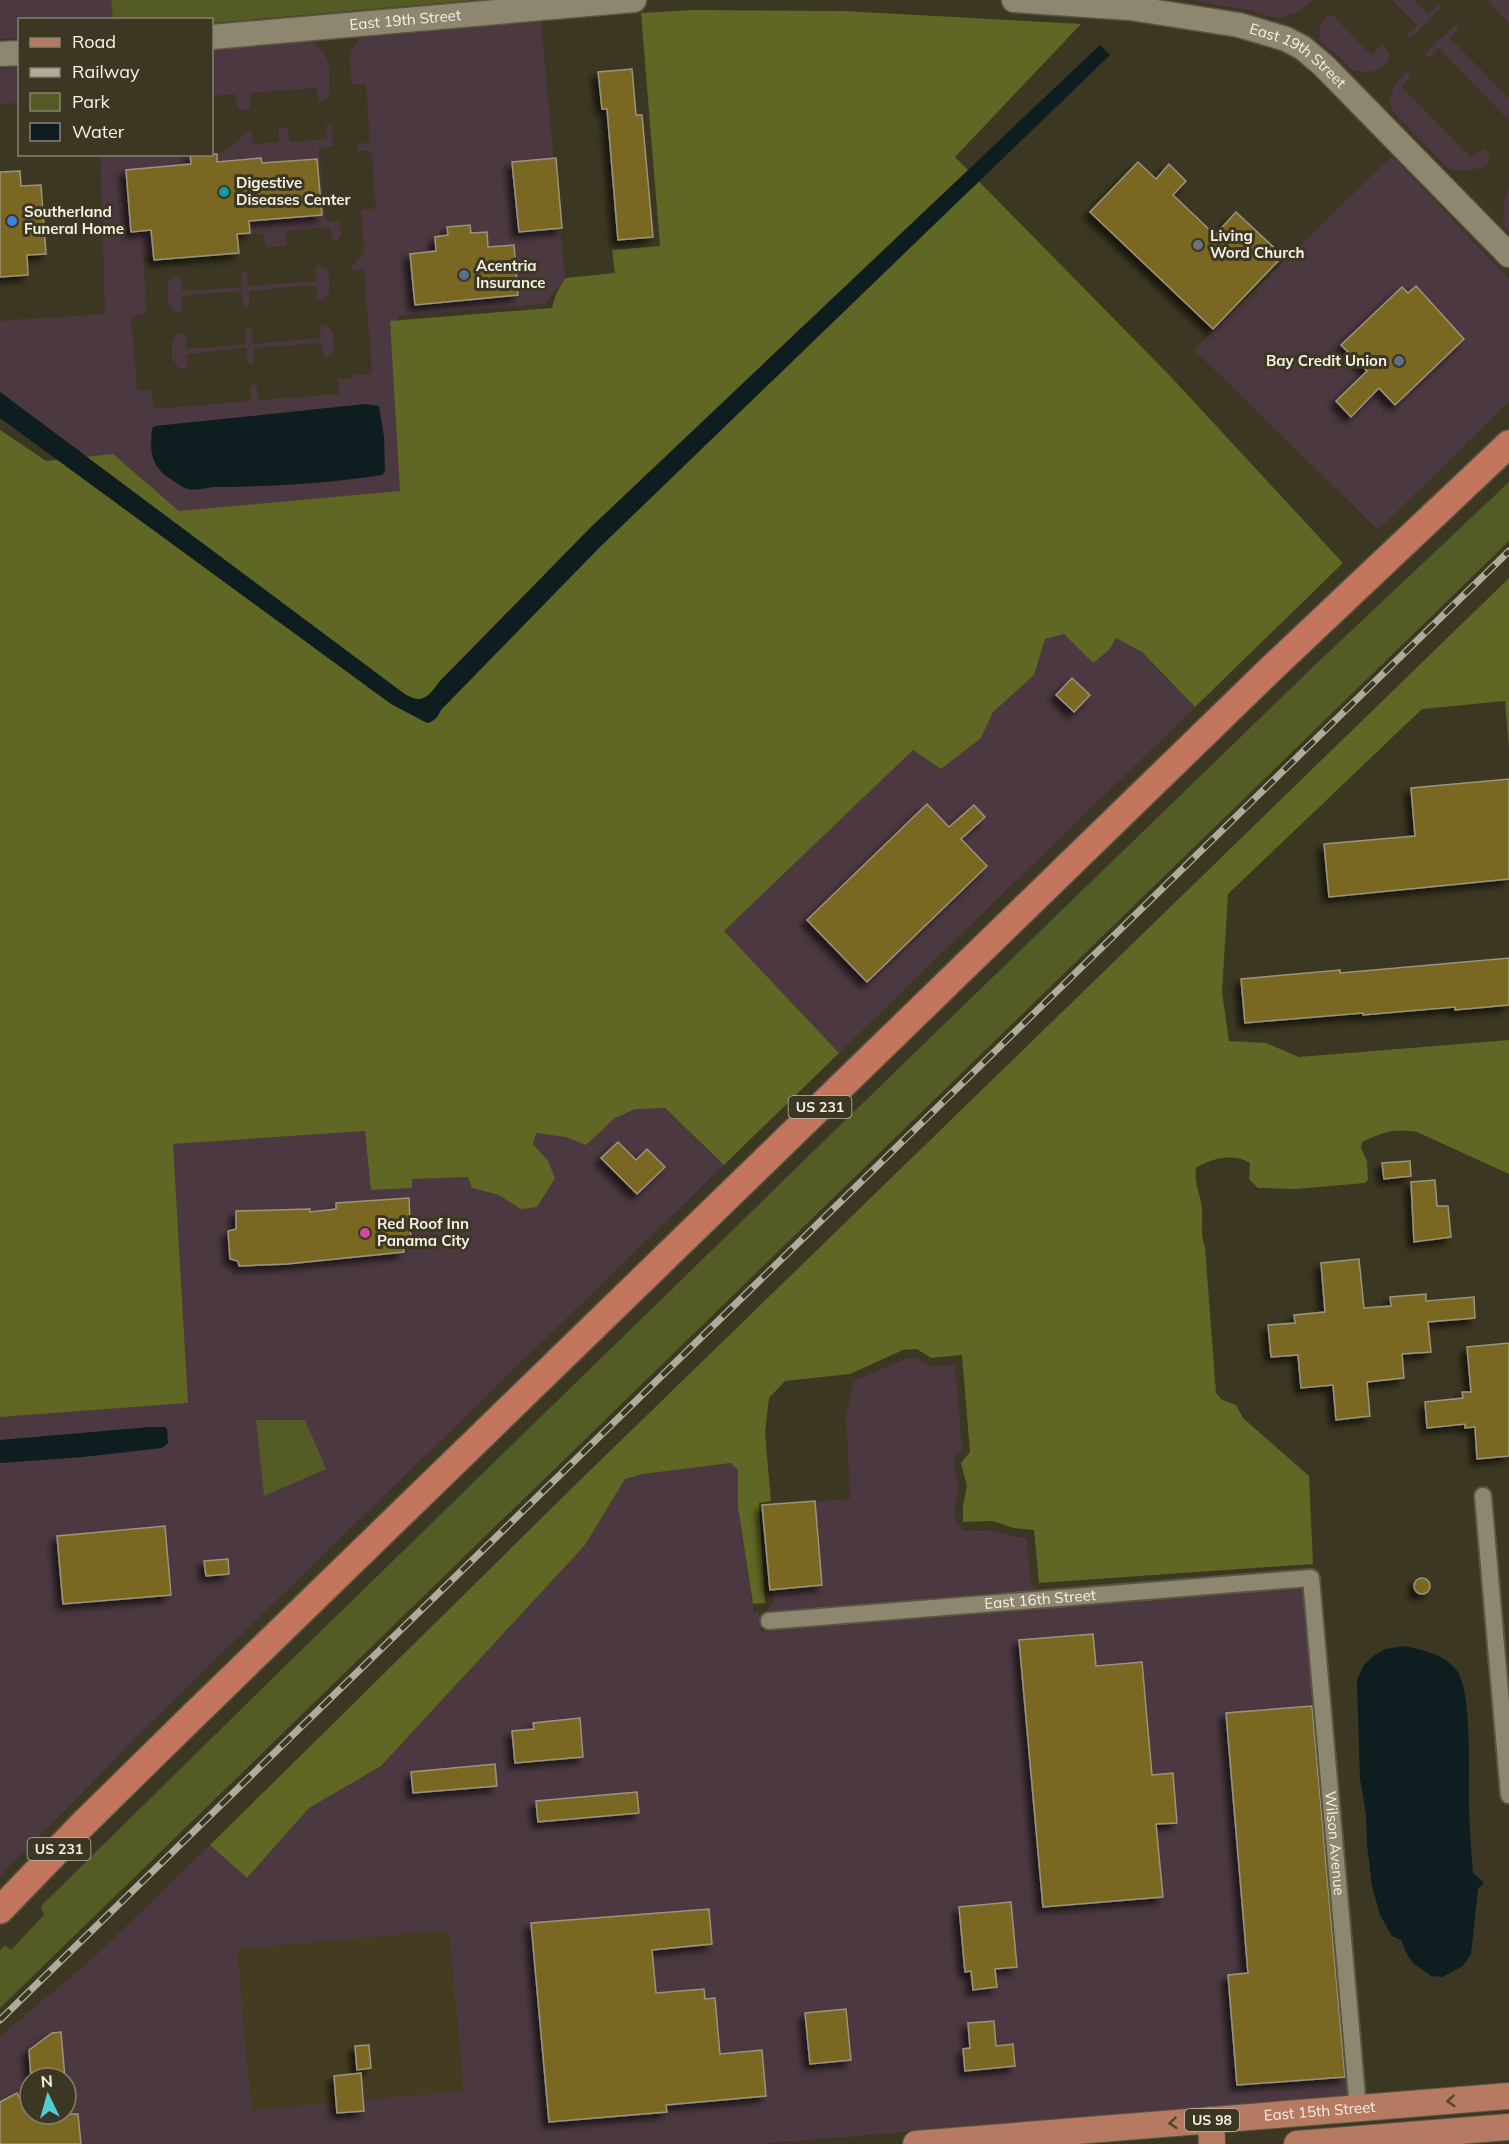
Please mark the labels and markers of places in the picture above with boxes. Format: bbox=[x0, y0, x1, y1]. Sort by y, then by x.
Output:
place label: Digestive Diseases Center bbox=[236, 173, 351, 209]
marker: Digestive Diseases Center bbox=[217, 185, 231, 199]
place label: Southerland Funeral Home bbox=[24, 202, 124, 238]
marker: Southerland Funeral Home bbox=[5, 214, 19, 228]
place label: Living Word Church bbox=[1210, 226, 1305, 262]
marker: Living Word Church bbox=[1191, 238, 1205, 252]
place label: Acentria Insurance bbox=[476, 256, 546, 292]
marker: Acentria Insurance bbox=[457, 268, 471, 282]
place label: Bay Credit Union bbox=[1266, 351, 1387, 370]
marker: Bay Credit Union bbox=[1392, 354, 1406, 368]
place label: Red Roof Inn Panama City bbox=[377, 1214, 470, 1250]
marker: Red Roof Inn Panama City bbox=[358, 1226, 372, 1240]

